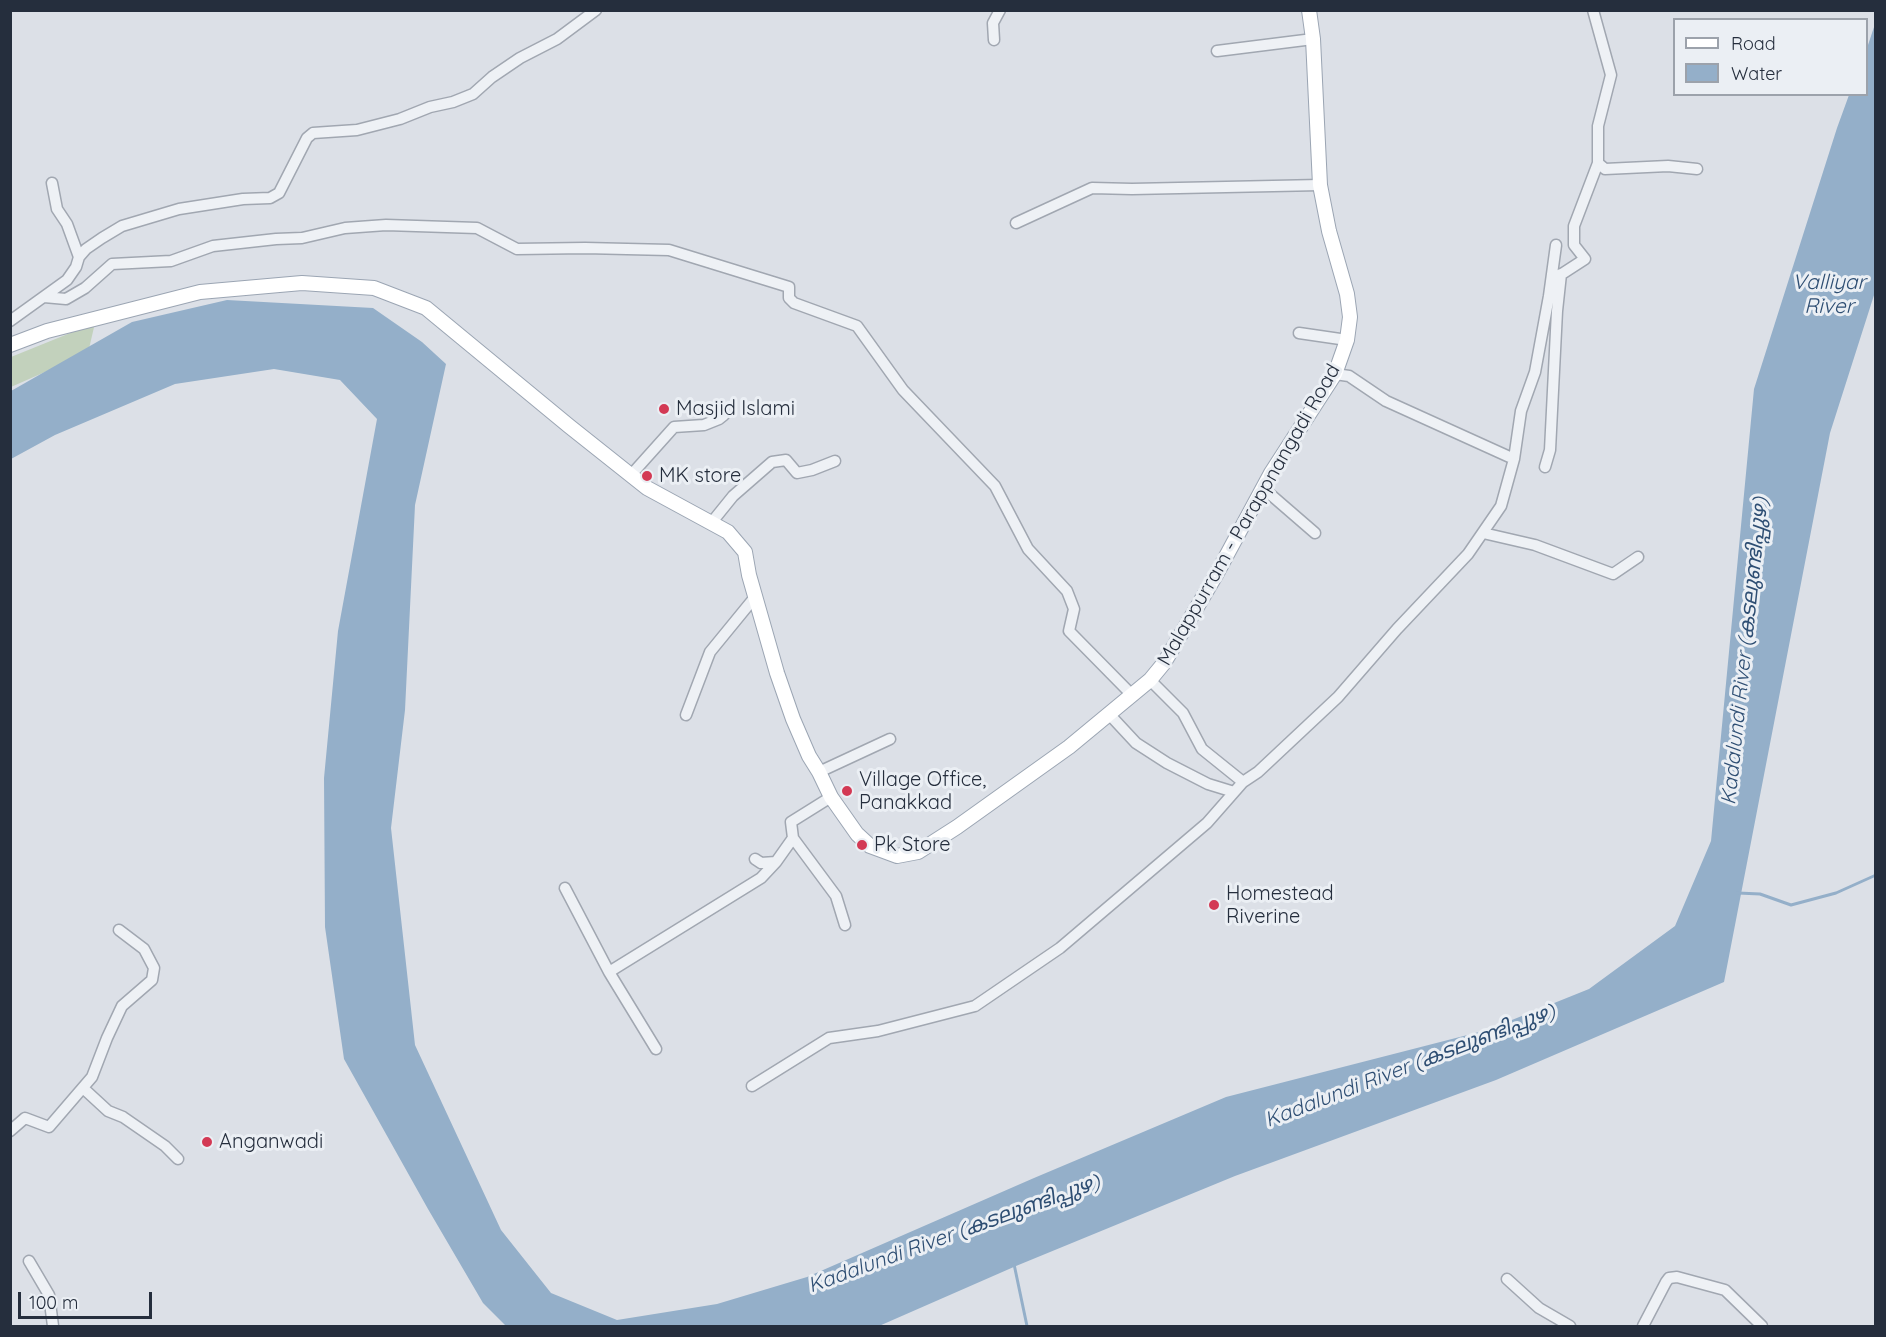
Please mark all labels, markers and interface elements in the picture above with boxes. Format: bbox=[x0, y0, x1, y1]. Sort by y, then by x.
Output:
legend bbox=[1673, 18, 1868, 96]
text: Road bbox=[1731, 32, 1776, 55]
text: Water bbox=[1731, 62, 1782, 85]
water label: Valliyar River bbox=[1792, 270, 1866, 320]
street label: Malappurram - Parappnangadi Road bbox=[1153, 360, 1345, 670]
place label: Masjid Islami bbox=[676, 397, 795, 421]
marker: Masjid Islami bbox=[657, 402, 671, 416]
place label: MK store bbox=[659, 464, 741, 488]
marker: MK store bbox=[640, 469, 654, 483]
water label: Kadalundi River (കടലുണ്ടിപ്പുഴ) bbox=[1716, 496, 1774, 806]
place label: Village Office, Panakkad bbox=[859, 768, 986, 815]
marker: Village Office, Panakkad bbox=[840, 784, 854, 798]
place label: Pk Store bbox=[874, 833, 951, 857]
marker: Pk Store bbox=[855, 838, 869, 852]
place label: Homestead Riverine bbox=[1226, 882, 1334, 929]
marker: Homestead Riverine bbox=[1207, 898, 1221, 912]
water label: Kadalundi River (കടലുണ്ടിപ്പുഴ) bbox=[1261, 999, 1559, 1133]
place label: Anganwadi bbox=[219, 1130, 323, 1154]
marker: Anganwadi bbox=[200, 1135, 214, 1149]
water label: Kadalundi River (കടലുണ്ടിപ്പുഴ) bbox=[804, 1169, 1104, 1299]
scale bar bbox=[21, 1280, 154, 1318]
text: 100 m bbox=[29, 1291, 78, 1314]

